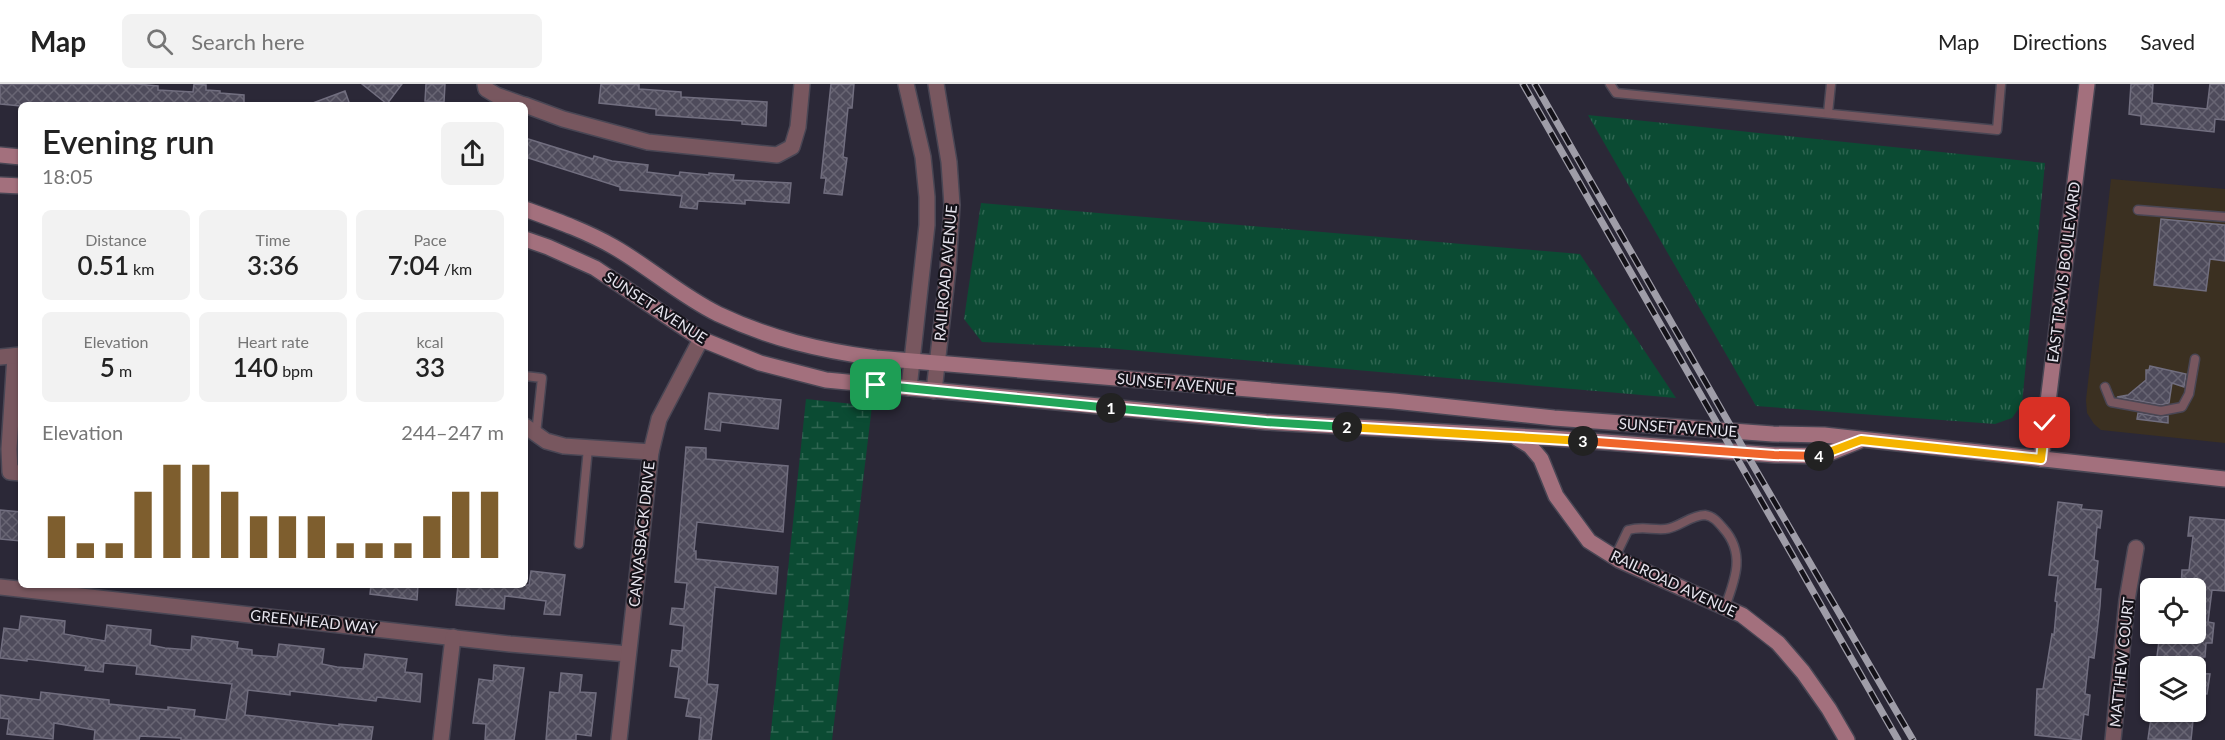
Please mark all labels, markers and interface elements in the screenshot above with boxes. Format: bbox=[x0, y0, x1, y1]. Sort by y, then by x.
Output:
search box bbox=[122, 14, 542, 68]
text: Map bbox=[30, 24, 86, 58]
icon: search bbox=[143, 25, 176, 58]
text: Search here bbox=[191, 28, 305, 55]
text: Map bbox=[1938, 29, 1979, 54]
text: Directions bbox=[2012, 29, 2107, 54]
text: Saved bbox=[2140, 29, 2195, 54]
text: Evening run bbox=[42, 121, 215, 161]
button: share bbox=[441, 122, 504, 185]
text: 18:05 bbox=[42, 164, 93, 188]
street label: EAST TRAVIS BOULEVARD bbox=[2043, 181, 2083, 363]
street label: RAILROAD AVENUE bbox=[930, 204, 960, 342]
text: Distance bbox=[85, 230, 147, 249]
text: Time bbox=[256, 230, 290, 249]
text: Pace bbox=[413, 230, 447, 249]
text: 0.51 bbox=[78, 249, 129, 281]
text: 3:36 bbox=[247, 249, 299, 281]
text: 7:04 bbox=[388, 249, 440, 281]
text: km bbox=[129, 259, 154, 278]
text: /km bbox=[440, 259, 472, 278]
street label: SUNSET AVENUE bbox=[601, 267, 711, 347]
text: Elevation bbox=[84, 332, 149, 351]
text: Heart rate bbox=[237, 332, 309, 351]
text: kcal bbox=[416, 332, 444, 351]
text: 5 bbox=[100, 351, 115, 383]
text: 140 bbox=[233, 351, 278, 383]
text: 33 bbox=[415, 351, 445, 383]
pin bbox=[850, 359, 901, 410]
text: m bbox=[115, 361, 132, 380]
text: bpm bbox=[278, 361, 313, 380]
icon: arrive bbox=[859, 368, 892, 401]
street label: SUNSET AVENUE bbox=[1116, 369, 1236, 397]
pin: 1 bbox=[1096, 393, 1126, 423]
pin bbox=[2019, 397, 2070, 448]
text: 1 bbox=[1106, 398, 1116, 417]
icon: check bbox=[2028, 406, 2061, 439]
pin: 2 bbox=[1332, 412, 1362, 442]
street label: SUNSET AVENUE bbox=[1618, 414, 1738, 440]
text: 2 bbox=[1342, 417, 1352, 436]
text: Elevation bbox=[42, 420, 123, 444]
text: 244–247 m bbox=[401, 420, 504, 444]
pin: 3 bbox=[1568, 426, 1598, 456]
text: 3 bbox=[1578, 431, 1588, 450]
pin: 4 bbox=[1804, 441, 1834, 471]
text: 4 bbox=[1814, 446, 1824, 465]
street label: CANVASBACK DRIVE bbox=[624, 460, 658, 608]
street label: RAILROAD AVENUE bbox=[1608, 546, 1740, 620]
map controls bbox=[2140, 578, 2206, 722]
button: locate bbox=[2140, 578, 2206, 644]
street label: MATTHEW COURT bbox=[2105, 596, 2137, 728]
street label: GREENHEAD WAY bbox=[250, 605, 379, 637]
button: layers bbox=[2140, 656, 2206, 722]

